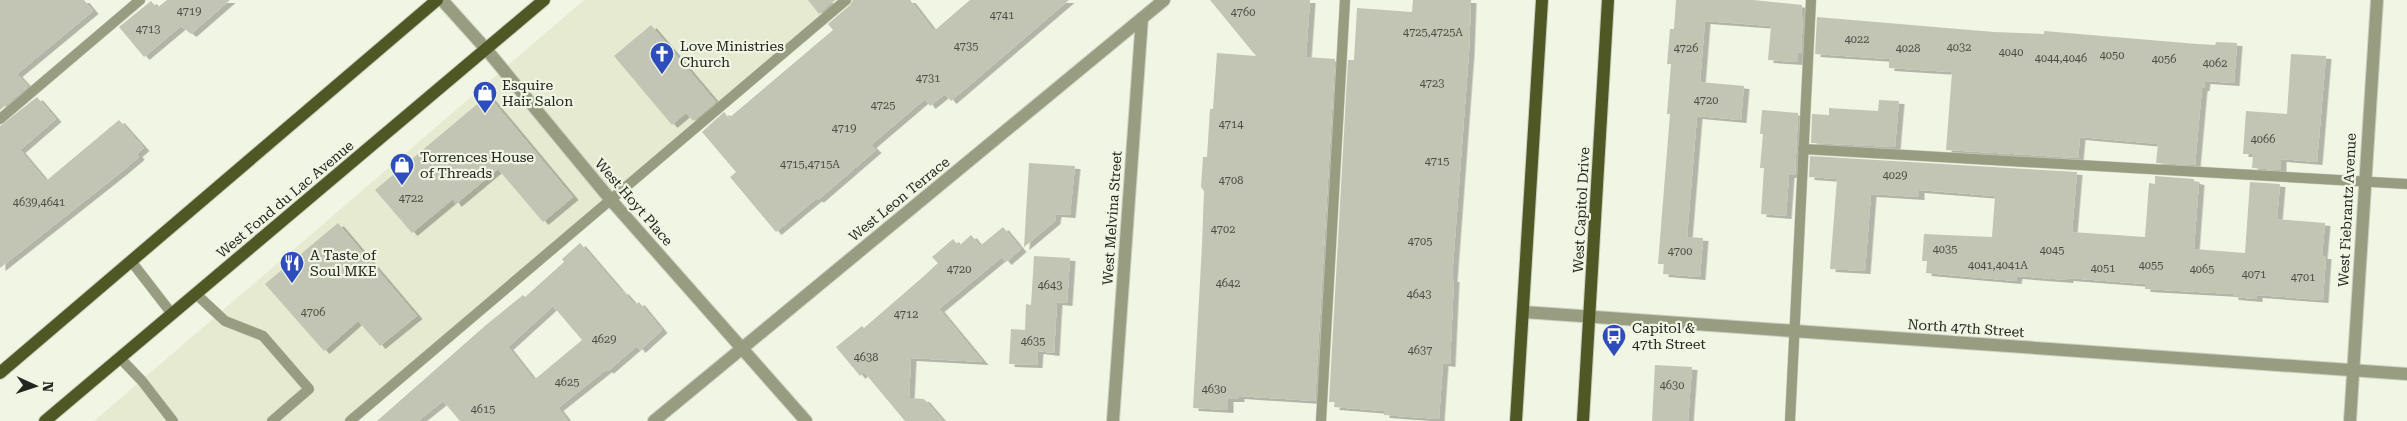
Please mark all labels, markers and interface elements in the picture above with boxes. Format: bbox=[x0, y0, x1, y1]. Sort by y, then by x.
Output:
house number: 4719 bbox=[177, 5, 201, 18]
house number: 4760 bbox=[1231, 6, 1255, 19]
house number: 4741 bbox=[990, 9, 1014, 22]
house number: 4713 bbox=[136, 23, 160, 36]
house number: 4725,4725A bbox=[1403, 26, 1463, 39]
house number: 4022 bbox=[1845, 33, 1869, 46]
place label: Love Ministries Church bbox=[680, 38, 784, 70]
house number: 4735 bbox=[954, 40, 978, 53]
church icon: Love Ministries Church bbox=[649, 41, 675, 75]
house number: 4032 bbox=[1947, 41, 1971, 54]
house number: 4726 bbox=[1674, 42, 1698, 55]
house number: 4028 bbox=[1896, 42, 1920, 55]
house number: 4040 bbox=[1999, 46, 2023, 59]
house number: 4050 bbox=[2100, 49, 2124, 62]
house number: 4044,4046 bbox=[2035, 52, 2087, 65]
house number: 4056 bbox=[2152, 53, 2176, 66]
house number: 4062 bbox=[2203, 57, 2227, 70]
house number: 4731 bbox=[916, 72, 940, 85]
place label: Esquire Hair Salon bbox=[502, 77, 573, 109]
house number: 4723 bbox=[1420, 77, 1444, 90]
shop icon: Esquire Hair Salon bbox=[472, 80, 498, 114]
house number: 4720 bbox=[1694, 94, 1718, 107]
house number: 4725 bbox=[871, 99, 895, 112]
house number: 4714 bbox=[1219, 118, 1244, 131]
house number: 4719 bbox=[832, 122, 856, 135]
street label: West Fiebrantz Avenue bbox=[2335, 132, 2359, 287]
house number: 4066 bbox=[2251, 133, 2275, 146]
street label: West Fond du Lac Avenue bbox=[213, 137, 357, 261]
street label: West Capitol Drive bbox=[1570, 146, 1592, 273]
place label: Torrences House of Threads bbox=[420, 149, 534, 181]
street label: West Melvina Street bbox=[1099, 150, 1125, 286]
shop icon: Torrences House of Threads bbox=[389, 152, 415, 186]
street label: West Leon Terrace bbox=[845, 153, 953, 245]
street label: West Hoyt Place bbox=[592, 155, 676, 249]
house number: 4715 bbox=[1425, 155, 1449, 168]
house number: 4715,4715A bbox=[780, 158, 840, 171]
house number: 4029 bbox=[1883, 169, 1907, 182]
house number: 4708 bbox=[1219, 174, 1243, 187]
house number: 4722 bbox=[399, 192, 423, 205]
house number: 4639,4641 bbox=[13, 196, 65, 209]
house number: 4702 bbox=[1211, 223, 1235, 236]
house number: 4705 bbox=[1408, 235, 1432, 248]
house number: 4035 bbox=[1933, 243, 1957, 256]
house number: 4045 bbox=[2040, 244, 2064, 257]
house number: 4700 bbox=[1668, 245, 1692, 258]
place label: A Taste of Soul MKE bbox=[310, 247, 377, 279]
restaurant icon: A Taste of Soul MKE bbox=[279, 250, 305, 284]
house number: 4041,4041A bbox=[1968, 259, 2028, 272]
house number: 4055 bbox=[2139, 259, 2163, 272]
house number: 4051 bbox=[2091, 262, 2115, 275]
house number: 4720 bbox=[947, 263, 971, 276]
house number: 4065 bbox=[2190, 263, 2214, 276]
house number: 4071 bbox=[2242, 268, 2266, 281]
house number: 4701 bbox=[2291, 271, 2315, 284]
house number: 4642 bbox=[1216, 277, 1240, 290]
house number: 4643 bbox=[1038, 279, 1062, 292]
house number: 4643 bbox=[1407, 288, 1431, 301]
house number: 4706 bbox=[301, 306, 325, 319]
house number: 4712 bbox=[894, 308, 918, 321]
street label: North 47th Street bbox=[1907, 316, 2025, 340]
place label: Capitol & 47th Street bbox=[1632, 320, 1706, 352]
bus stop icon: Capitol & 47th Street bbox=[1601, 323, 1627, 357]
house number: 4629 bbox=[592, 333, 616, 346]
house number: 4635 bbox=[1021, 335, 1045, 348]
house number: 4637 bbox=[1408, 344, 1432, 357]
house number: 4638 bbox=[854, 351, 878, 364]
north arrow bbox=[10, 361, 60, 411]
house number: 4625 bbox=[555, 376, 579, 389]
house number: 4630 bbox=[1660, 379, 1684, 392]
text: N bbox=[40, 381, 56, 393]
house number: 4630 bbox=[1202, 383, 1226, 396]
house number: 4615 bbox=[471, 403, 495, 416]

